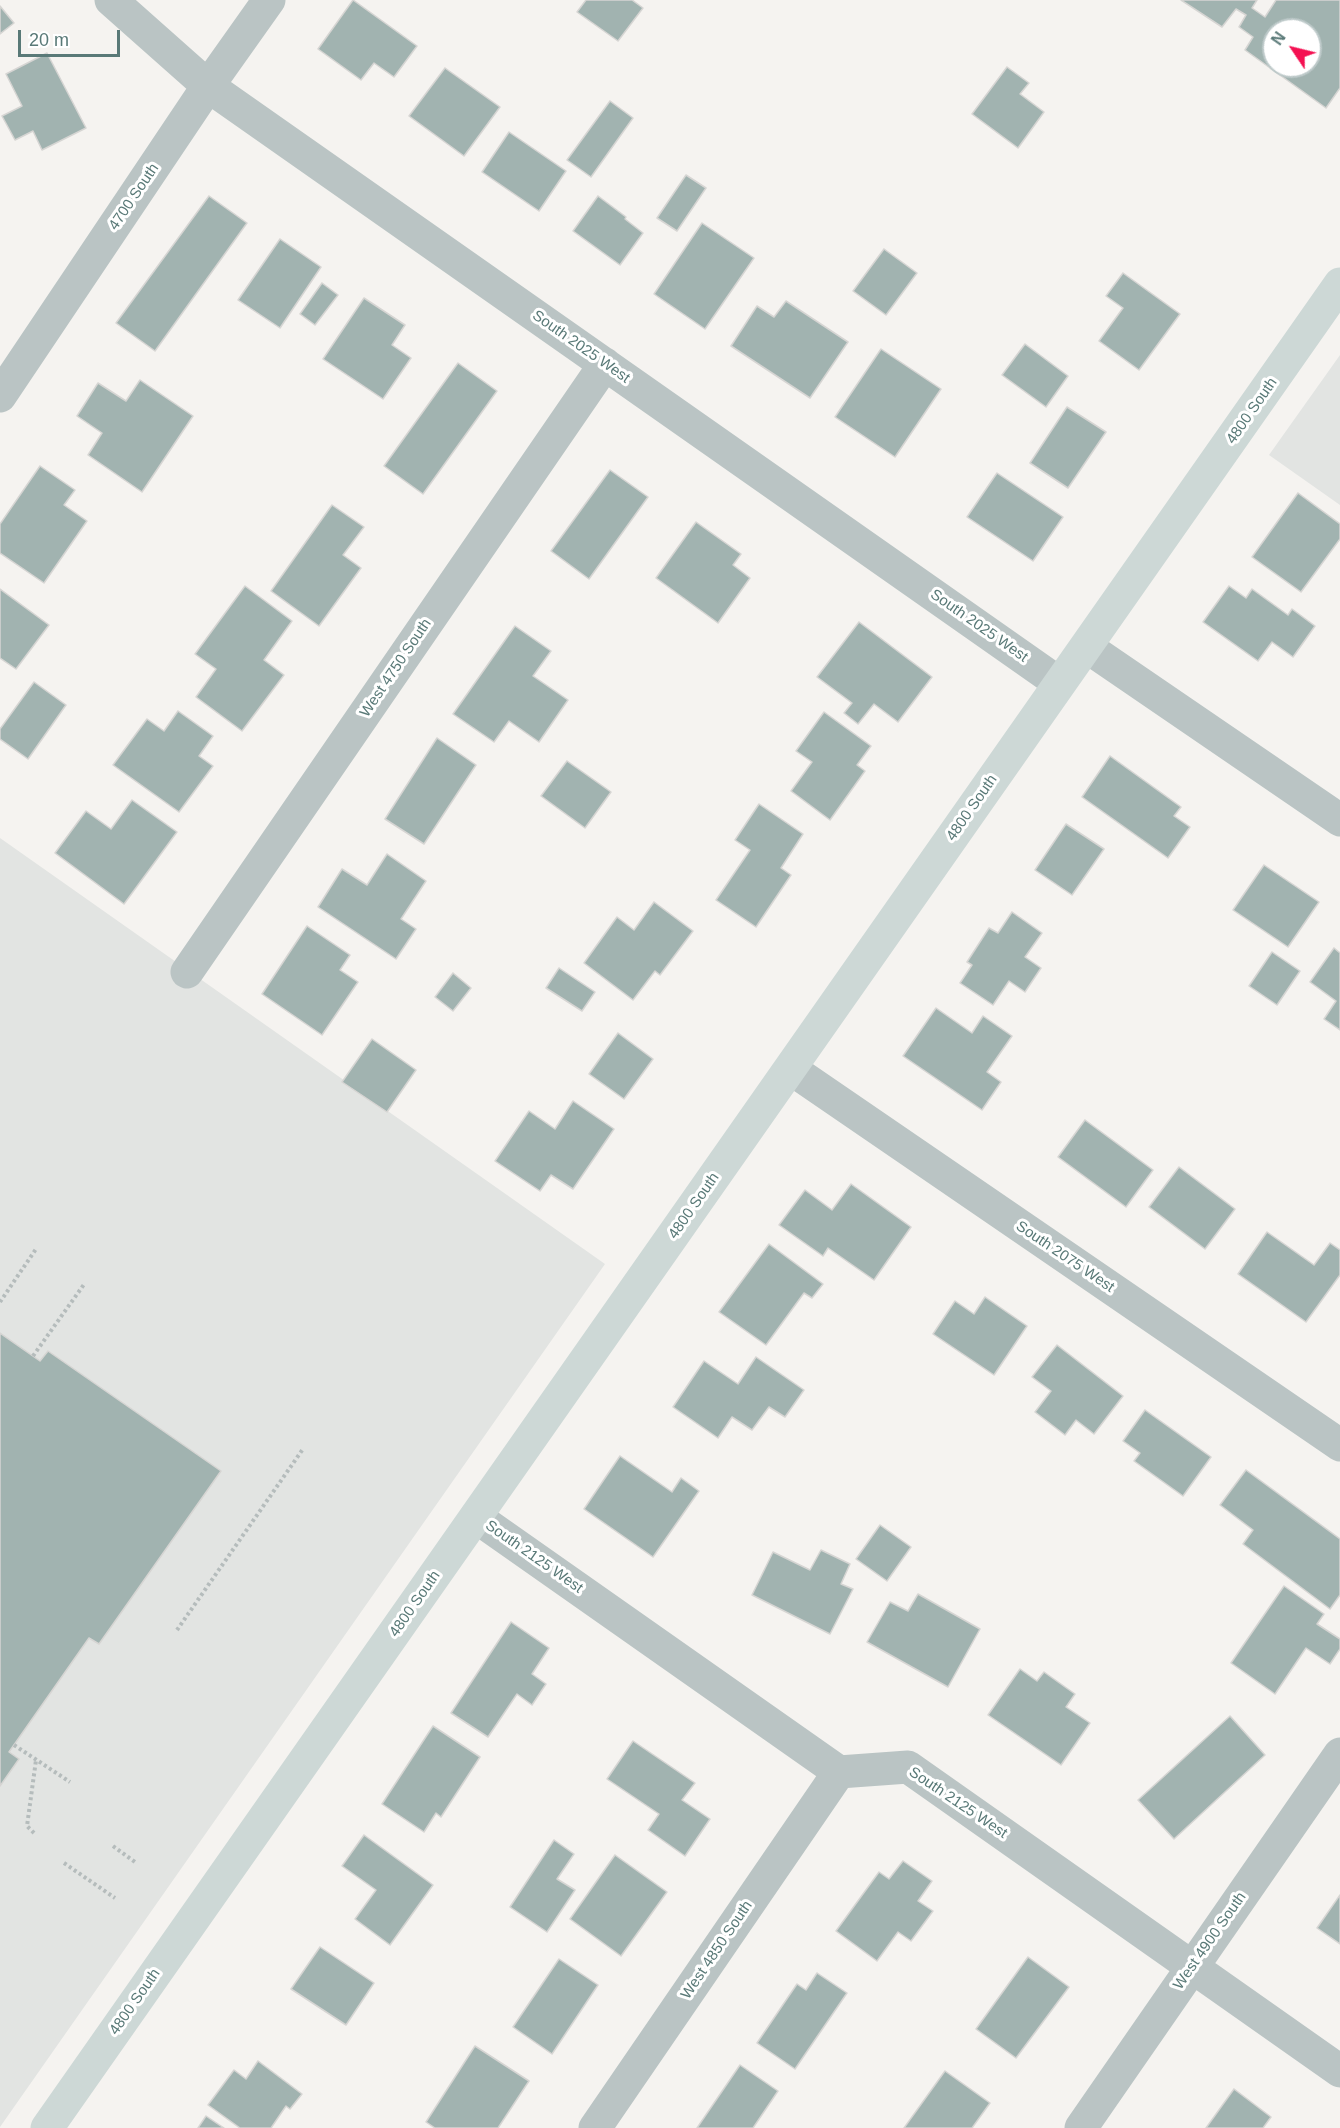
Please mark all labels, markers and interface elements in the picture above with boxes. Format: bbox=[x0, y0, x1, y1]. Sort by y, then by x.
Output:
scale bar bbox=[21, 18, 123, 56]
north arrow bbox=[1262, 18, 1322, 78]
text: N bbox=[1268, 29, 1289, 48]
text: 20 m bbox=[29, 30, 69, 50]
street label: 4700 South bbox=[105, 160, 163, 234]
street label: South 2025 West bbox=[529, 307, 633, 387]
street label: 4800 South bbox=[1223, 374, 1281, 448]
street label: South 2025 West bbox=[927, 586, 1031, 666]
street label: West 4750 South bbox=[356, 615, 436, 721]
street label: 4800 South bbox=[943, 771, 1001, 845]
street label: 4800 South bbox=[665, 1169, 723, 1243]
street label: South 2075 West bbox=[1012, 1217, 1118, 1297]
street label: South 2125 West bbox=[482, 1517, 586, 1597]
street label: 4800 South bbox=[386, 1567, 444, 1641]
street label: South 2125 West bbox=[905, 1763, 1011, 1843]
street label: West 4900 South bbox=[1170, 1889, 1250, 1993]
street label: West 4850 South bbox=[677, 1897, 757, 2003]
street label: 4800 South bbox=[106, 1965, 164, 2039]

